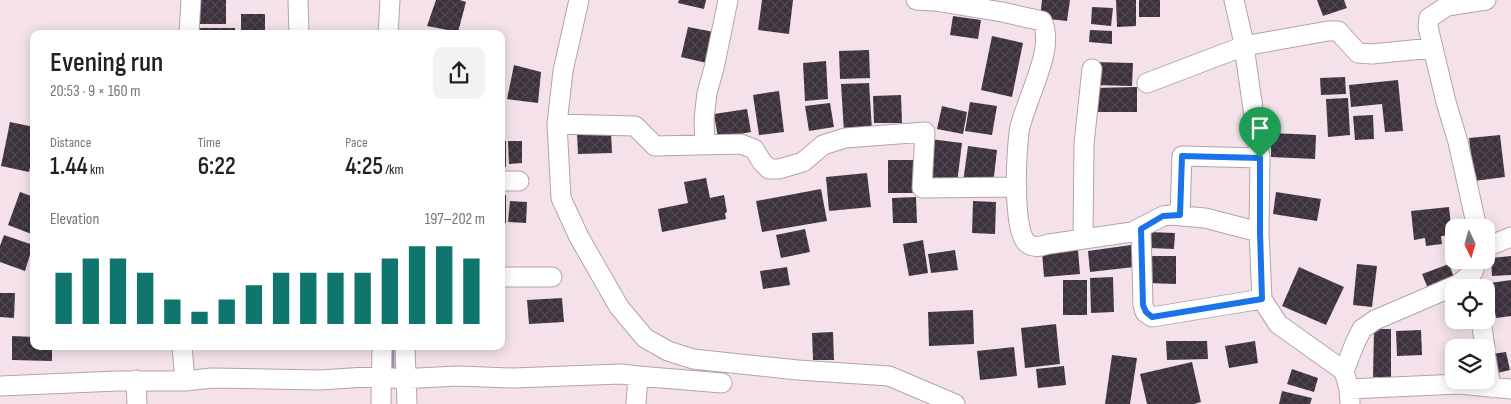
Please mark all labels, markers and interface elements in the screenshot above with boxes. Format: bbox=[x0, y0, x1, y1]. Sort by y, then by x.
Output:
text: Evening run bbox=[50, 46, 163, 79]
button: share bbox=[433, 47, 485, 99]
text: 20:53 · 9 × 160 m bbox=[50, 82, 141, 101]
pin bbox=[1239, 107, 1281, 158]
icon: arrive bbox=[1246, 114, 1274, 142]
text: Distance bbox=[50, 134, 91, 151]
text: Time bbox=[198, 134, 221, 151]
text: Pace bbox=[345, 134, 368, 151]
text: 1.44 bbox=[50, 151, 88, 182]
text: 6:22 bbox=[198, 151, 236, 182]
text: 4:25 bbox=[345, 151, 383, 182]
text: km bbox=[88, 161, 104, 178]
text: /km bbox=[383, 161, 403, 178]
text: Elevation bbox=[50, 210, 99, 229]
text: 197–202 m bbox=[425, 210, 485, 229]
north arrow bbox=[1445, 219, 1495, 269]
map controls bbox=[1445, 219, 1495, 389]
button: locate bbox=[1445, 279, 1495, 329]
button: layers bbox=[1445, 339, 1495, 389]

